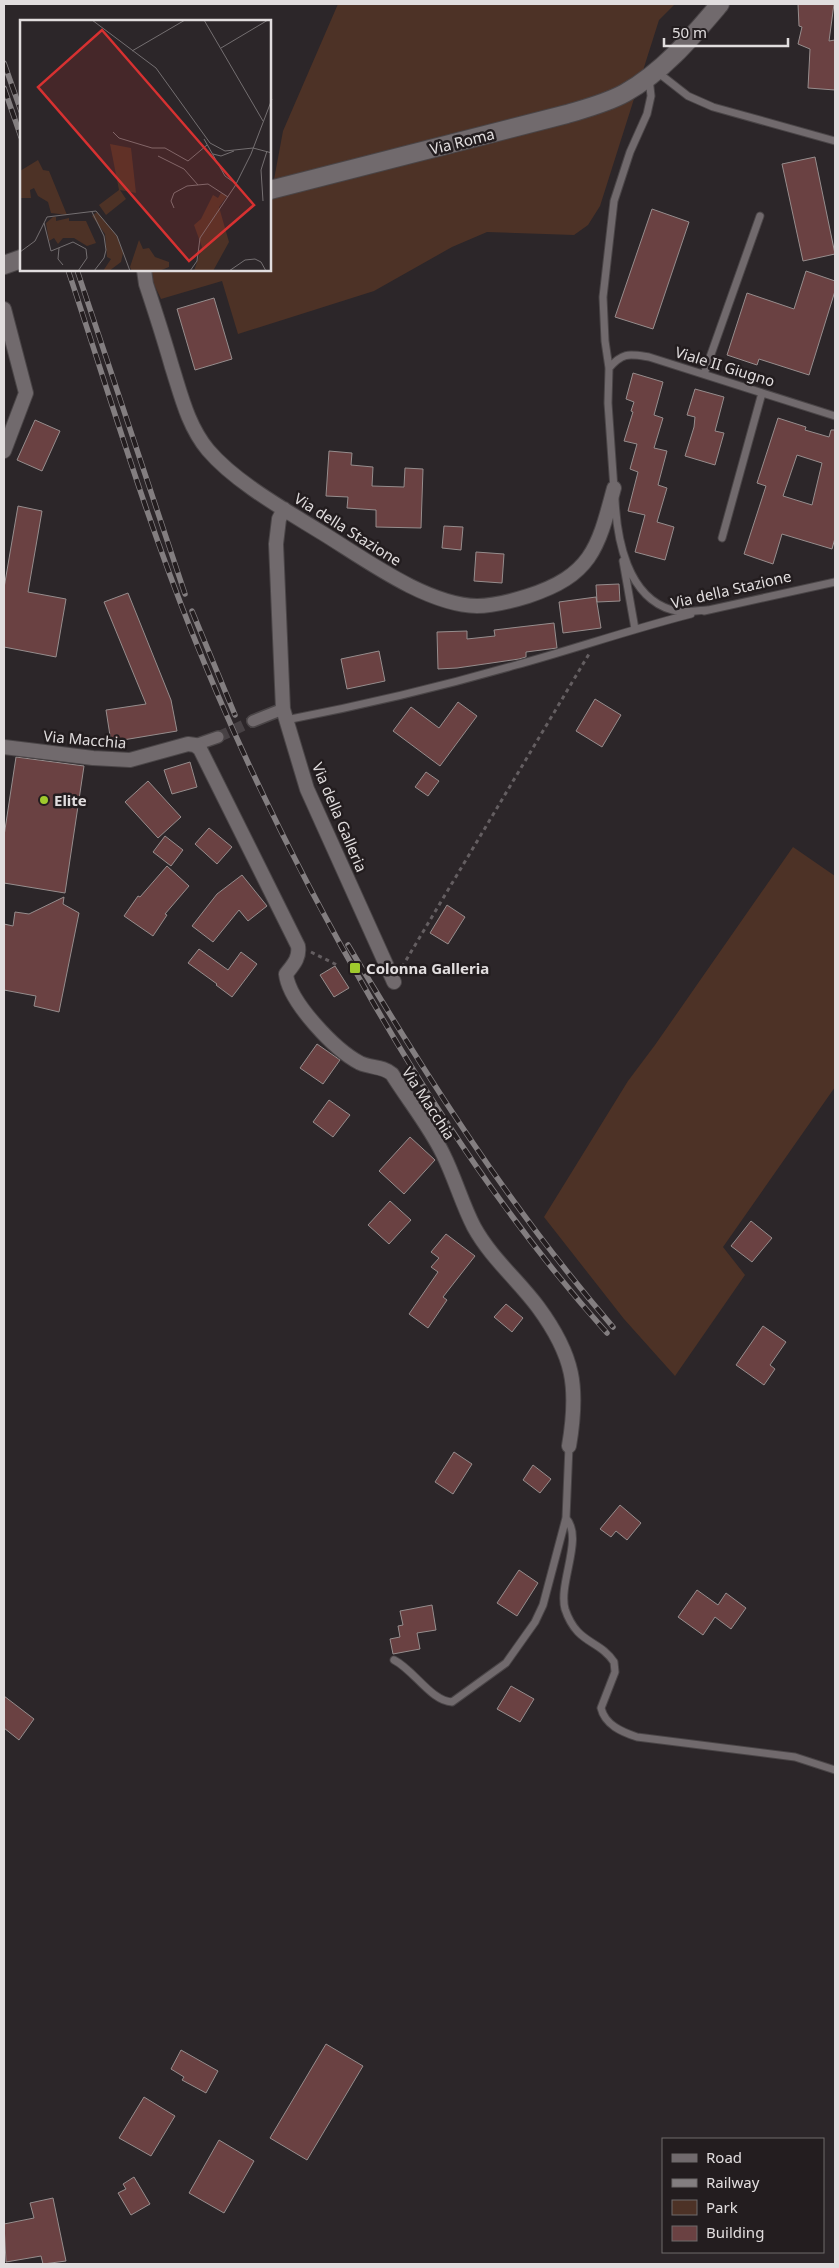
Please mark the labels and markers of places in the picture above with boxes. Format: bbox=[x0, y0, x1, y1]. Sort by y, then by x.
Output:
place label: Elite bbox=[54, 790, 87, 810]
marker: Elite bbox=[38, 794, 50, 806]
place label: Colonna Galleria bbox=[366, 958, 489, 978]
marker: Colonna Galleria bbox=[348, 961, 362, 975]

